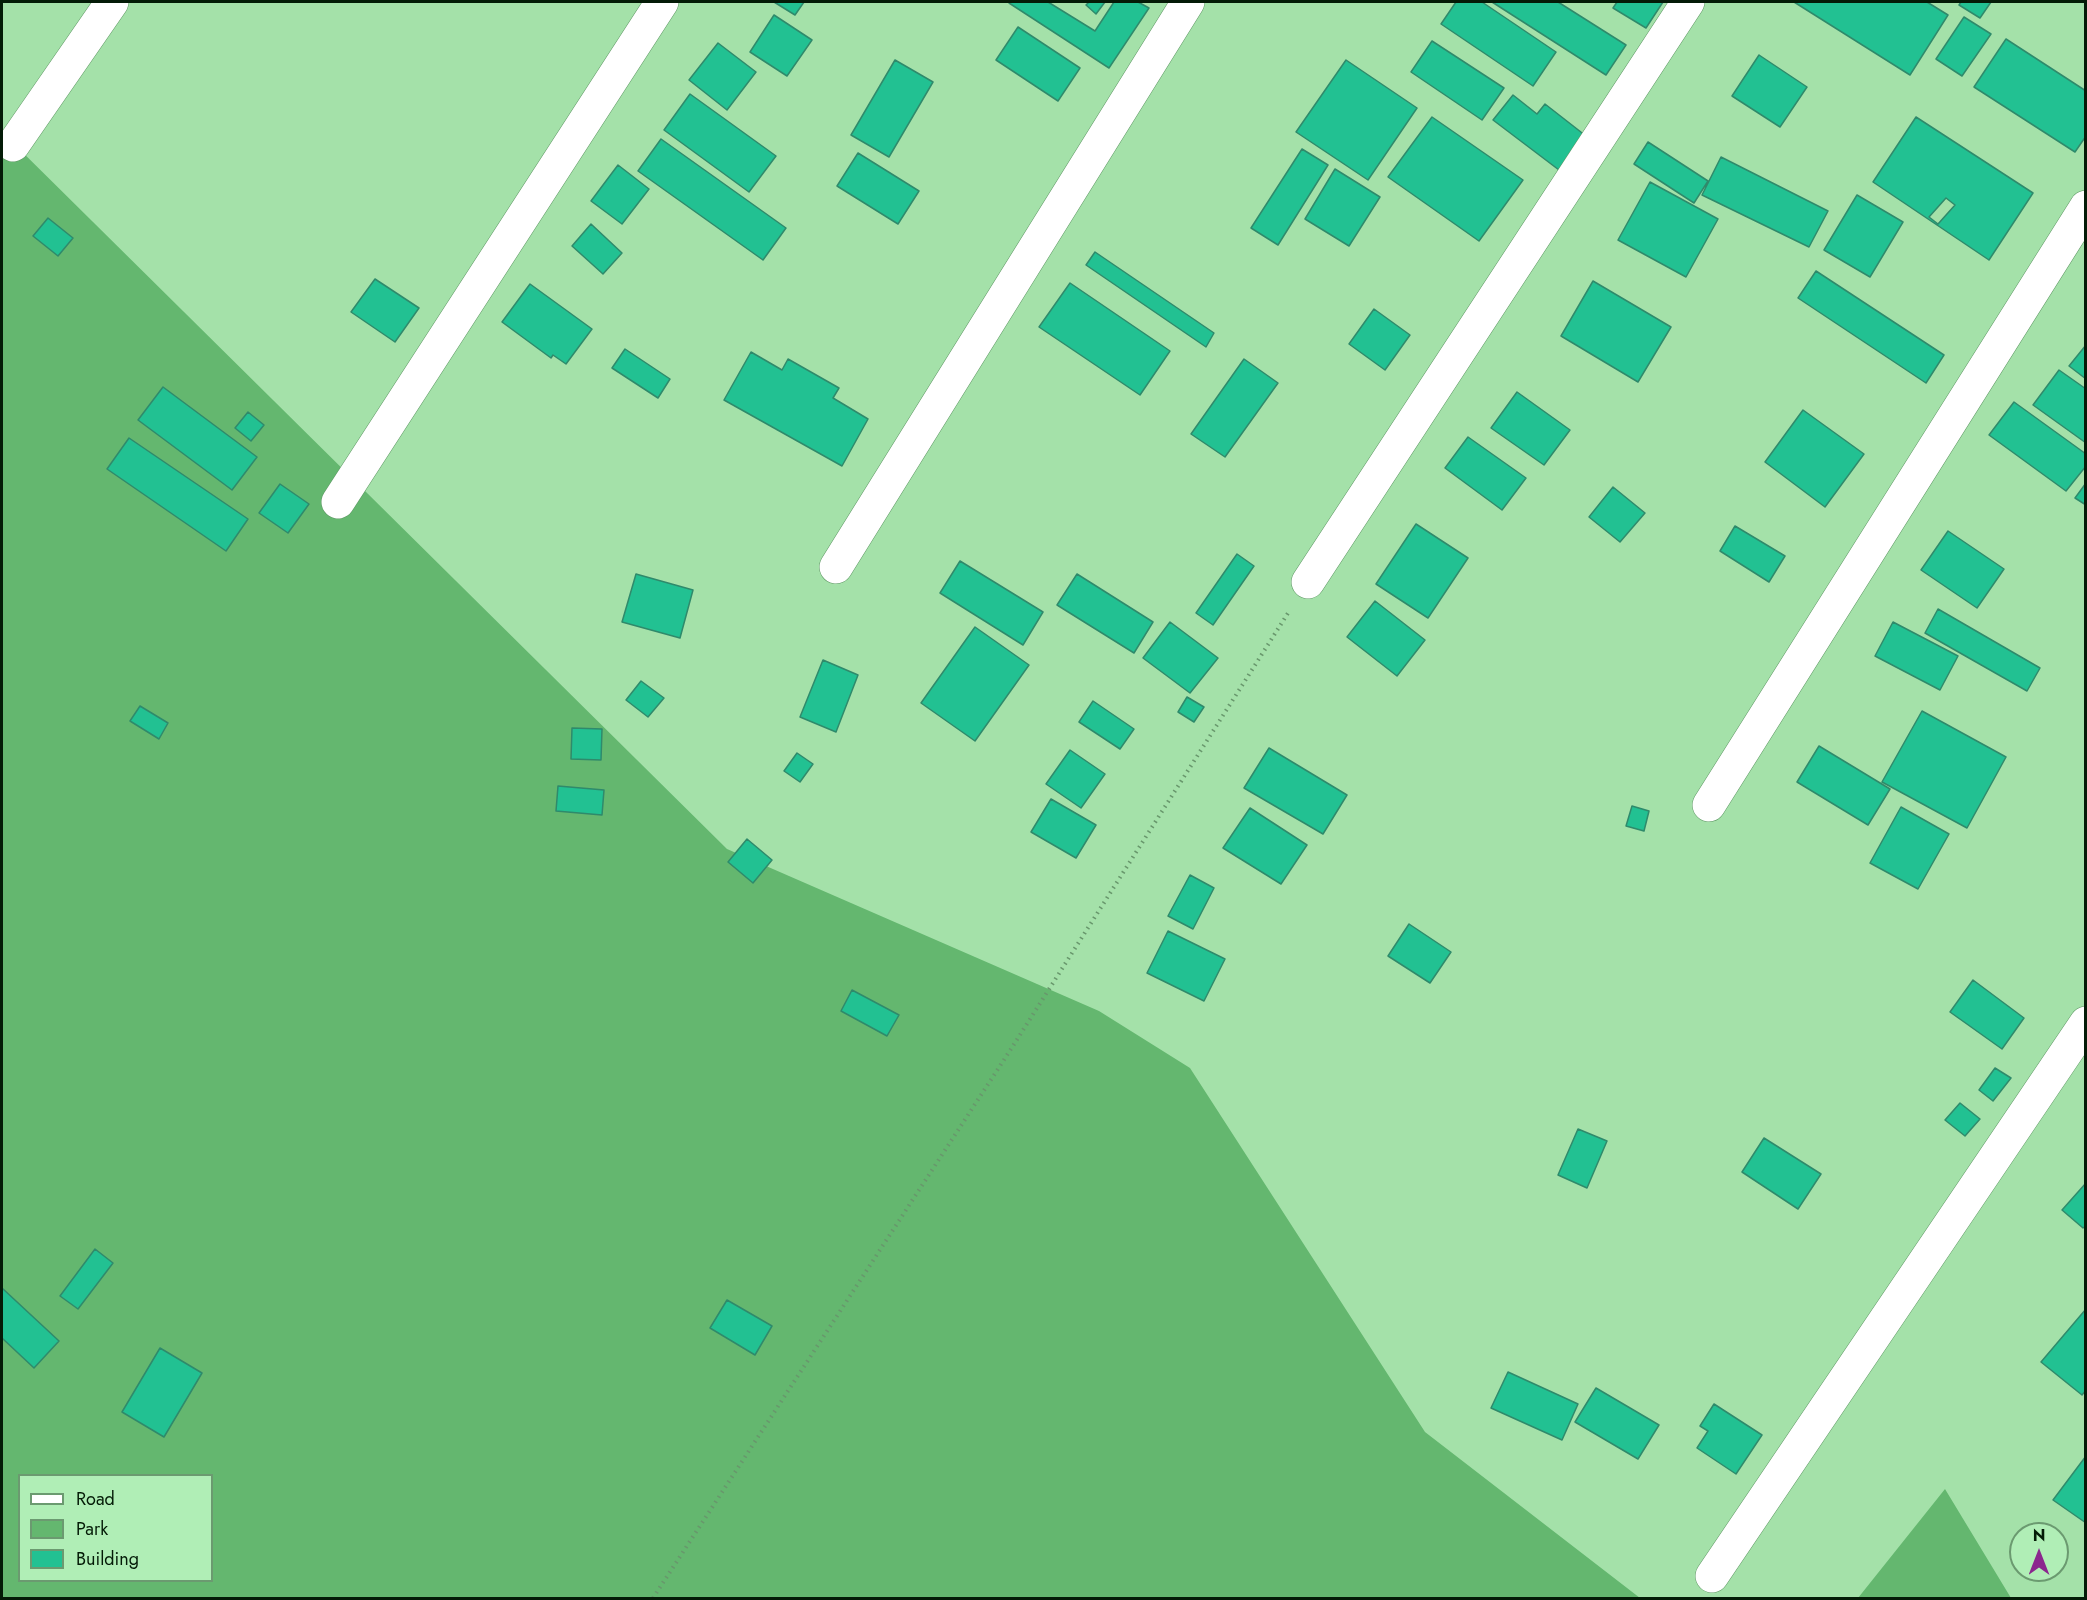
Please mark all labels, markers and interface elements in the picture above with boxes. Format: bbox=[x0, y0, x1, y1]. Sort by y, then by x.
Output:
legend bbox=[18, 1474, 213, 1582]
text: Road bbox=[76, 1486, 115, 1512]
text: Park bbox=[76, 1516, 108, 1542]
north arrow bbox=[2009, 1522, 2069, 1582]
text: N bbox=[2033, 1524, 2045, 1547]
text: Building bbox=[76, 1546, 139, 1572]

